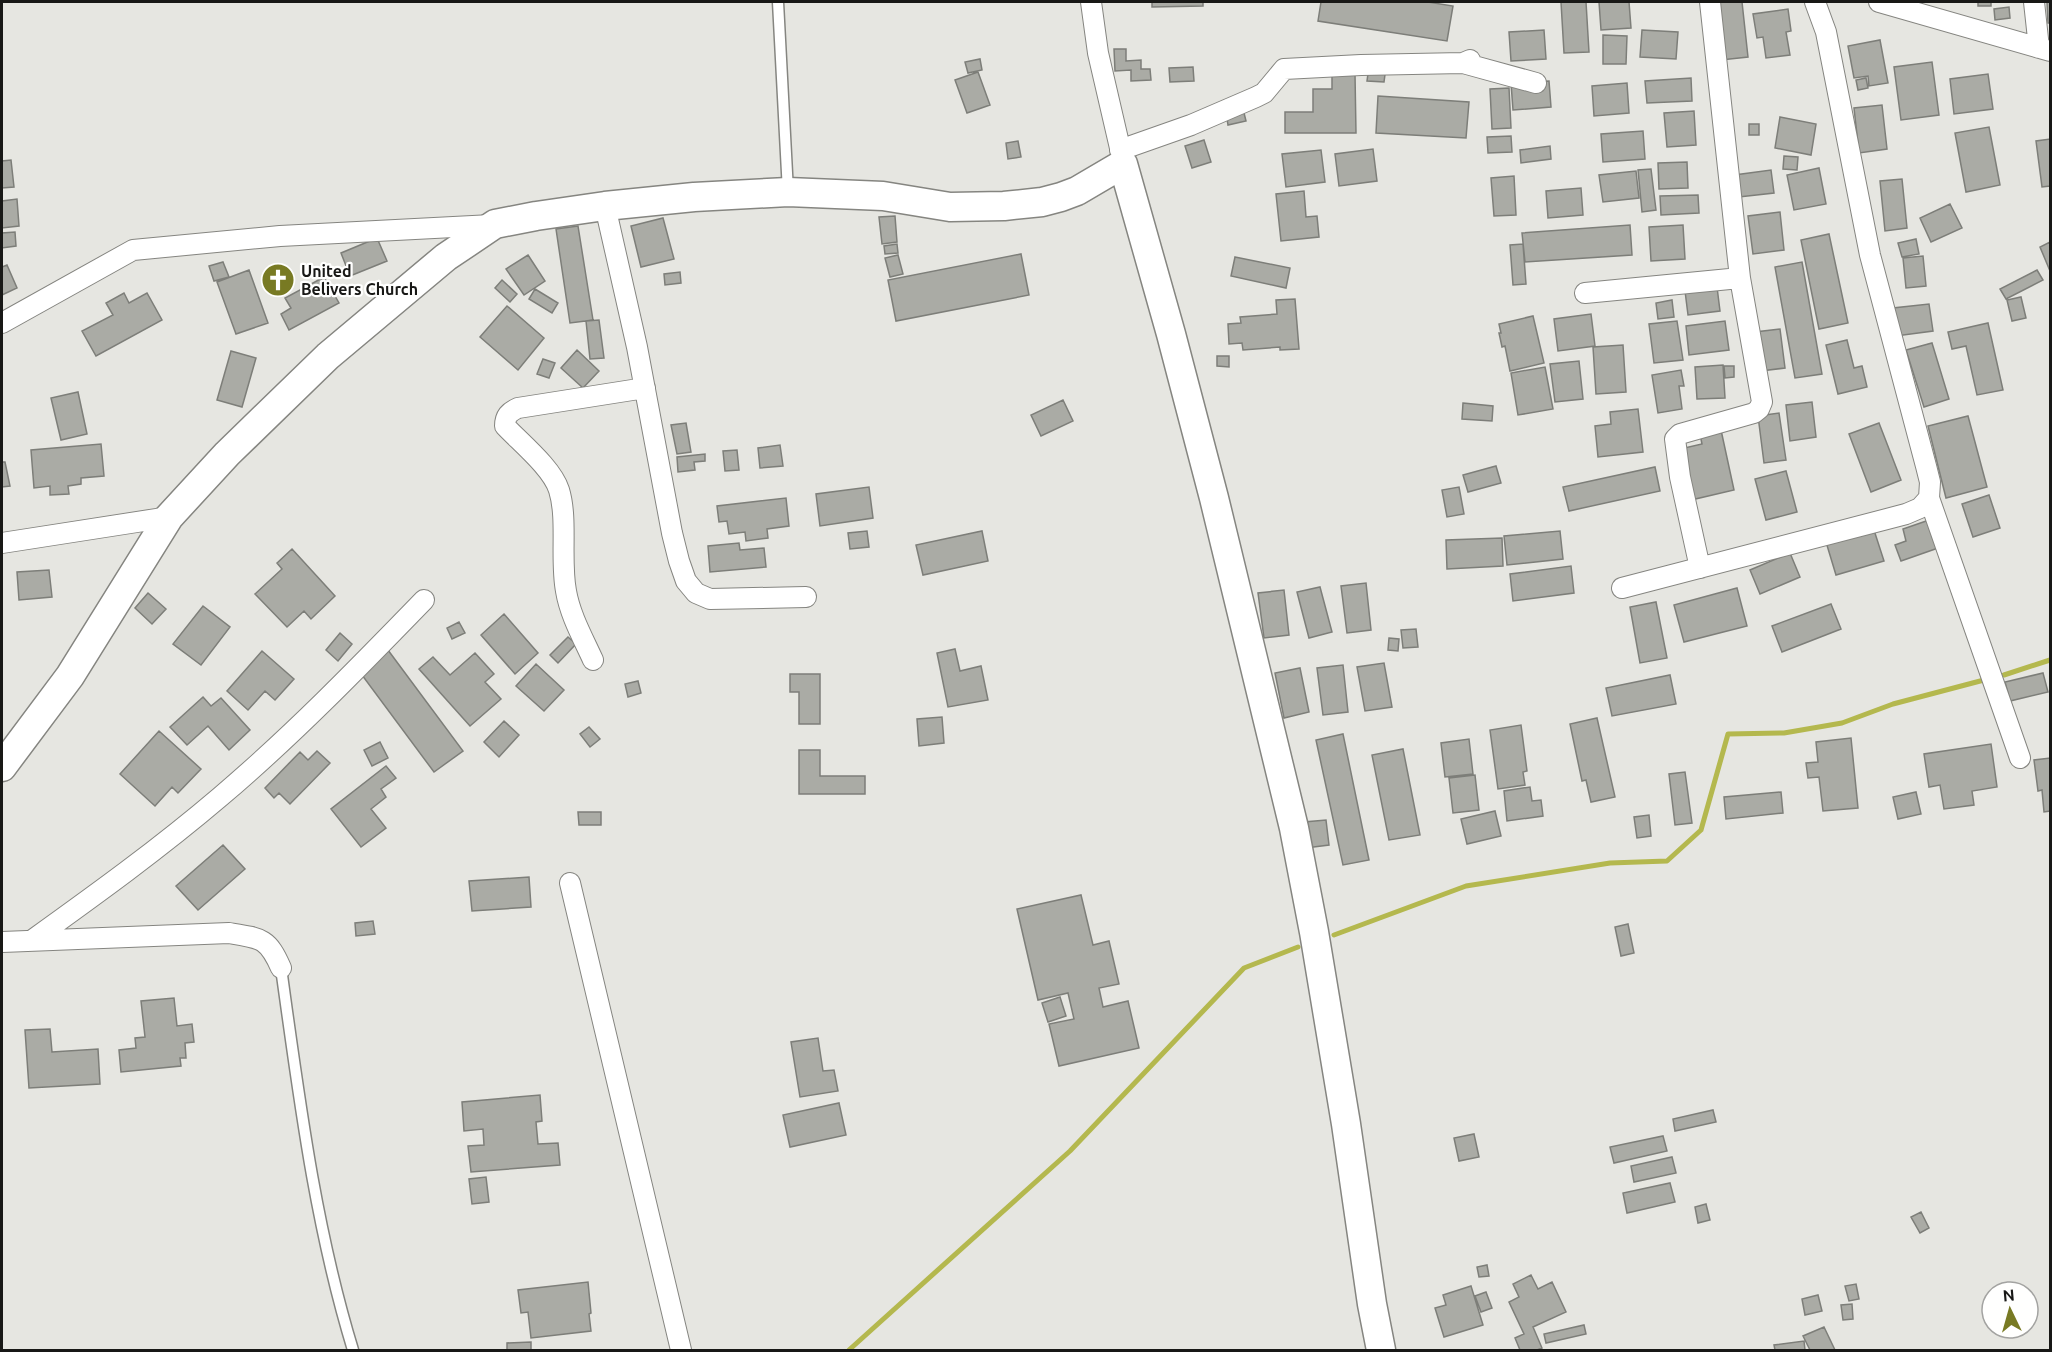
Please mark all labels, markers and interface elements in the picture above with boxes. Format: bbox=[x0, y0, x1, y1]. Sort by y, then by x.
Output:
church icon: United Belivers Church bbox=[260, 262, 296, 298]
place label: United Belivers Church bbox=[301, 262, 418, 298]
north arrow bbox=[1980, 1280, 2040, 1340]
text: N bbox=[2002, 1286, 2015, 1305]

